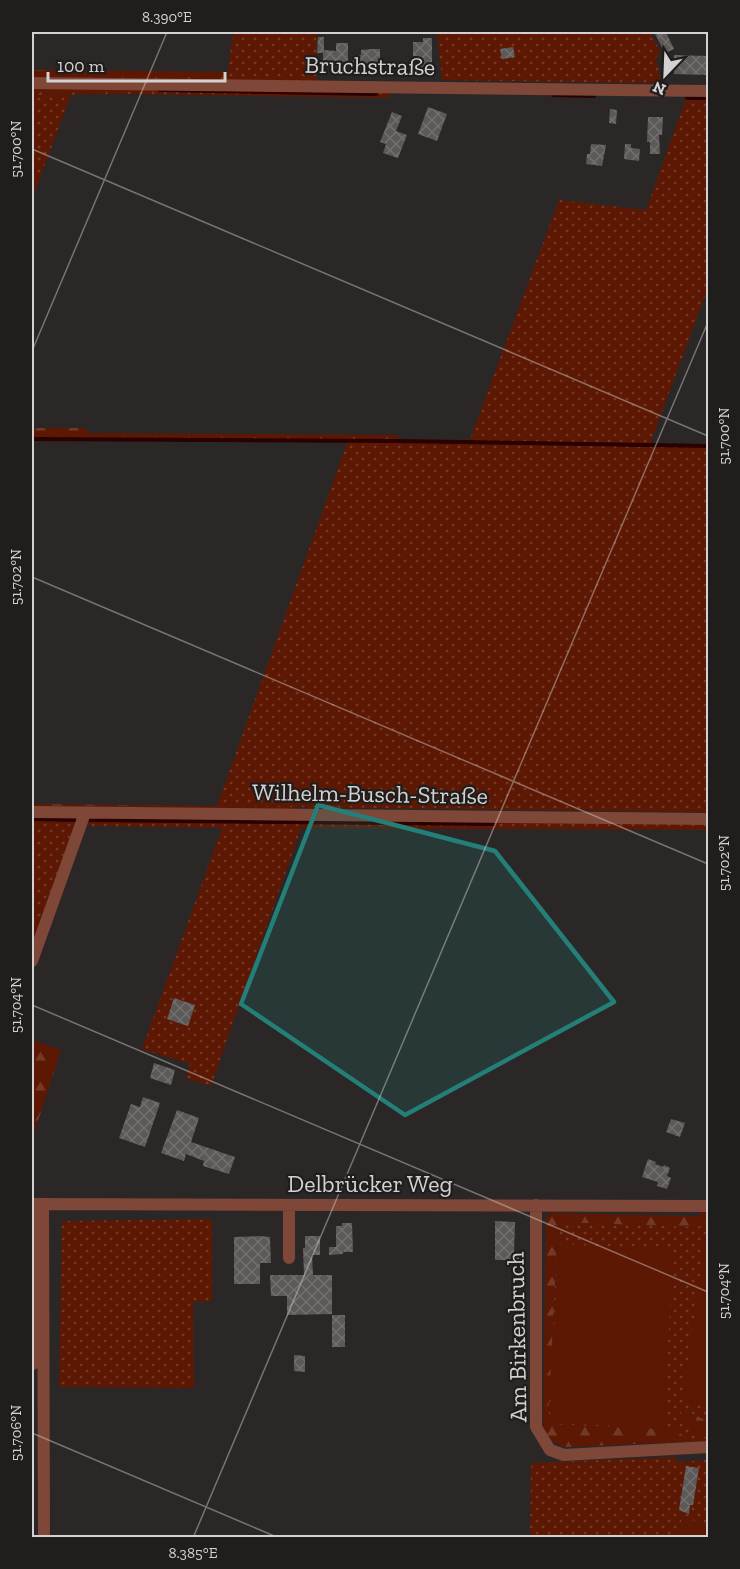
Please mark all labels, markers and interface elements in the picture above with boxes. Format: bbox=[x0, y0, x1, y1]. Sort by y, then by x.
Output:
text: 8.390°E bbox=[142, 8, 192, 26]
scale bar bbox=[48, 45, 225, 83]
north arrow bbox=[635, 45, 695, 105]
street label: Bruchstraße bbox=[304, 50, 436, 81]
text: 100 m bbox=[57, 55, 105, 77]
text: N bbox=[650, 77, 669, 99]
text: 51.700°N bbox=[7, 120, 25, 178]
text: 51.700°N bbox=[715, 407, 733, 465]
text: 51.702°N bbox=[7, 549, 25, 605]
street label: Wilhelm-Busch-Straße bbox=[252, 777, 488, 810]
text: 51.702°N bbox=[715, 835, 733, 891]
text: 51.704°N bbox=[7, 977, 25, 1033]
street label: Delbrücker Weg bbox=[287, 1169, 453, 1198]
street label: Am Birkenbruch bbox=[501, 1251, 532, 1423]
text: 51.704°N bbox=[715, 1263, 733, 1319]
text: 51.706°N bbox=[7, 1405, 25, 1461]
text: 8.385°E bbox=[169, 1544, 218, 1562]

